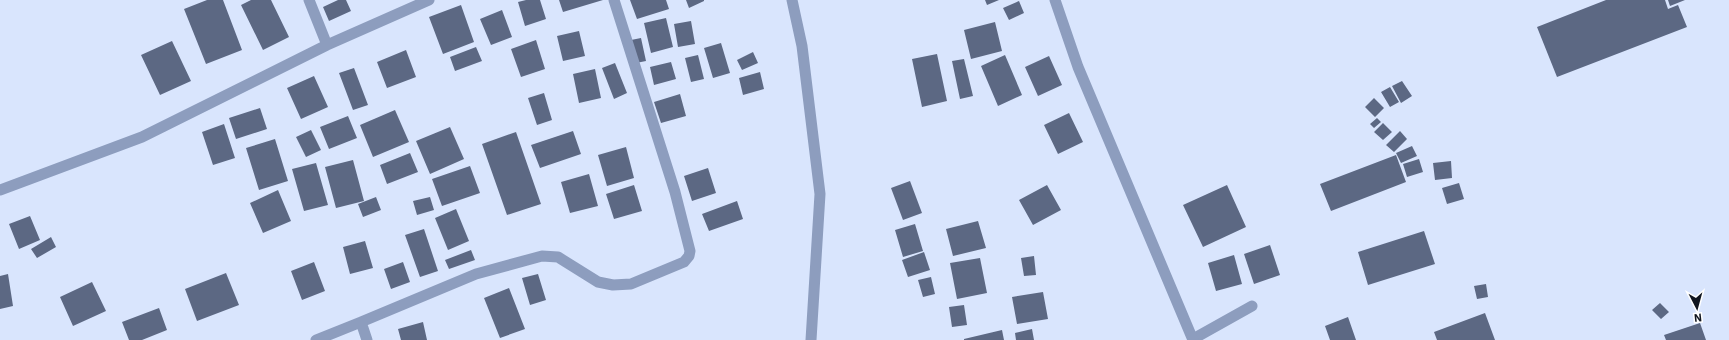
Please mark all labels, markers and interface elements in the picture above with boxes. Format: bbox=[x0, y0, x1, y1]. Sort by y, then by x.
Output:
north arrow bbox=[1677, 288, 1717, 328]
text: N bbox=[1693, 311, 1703, 325]

